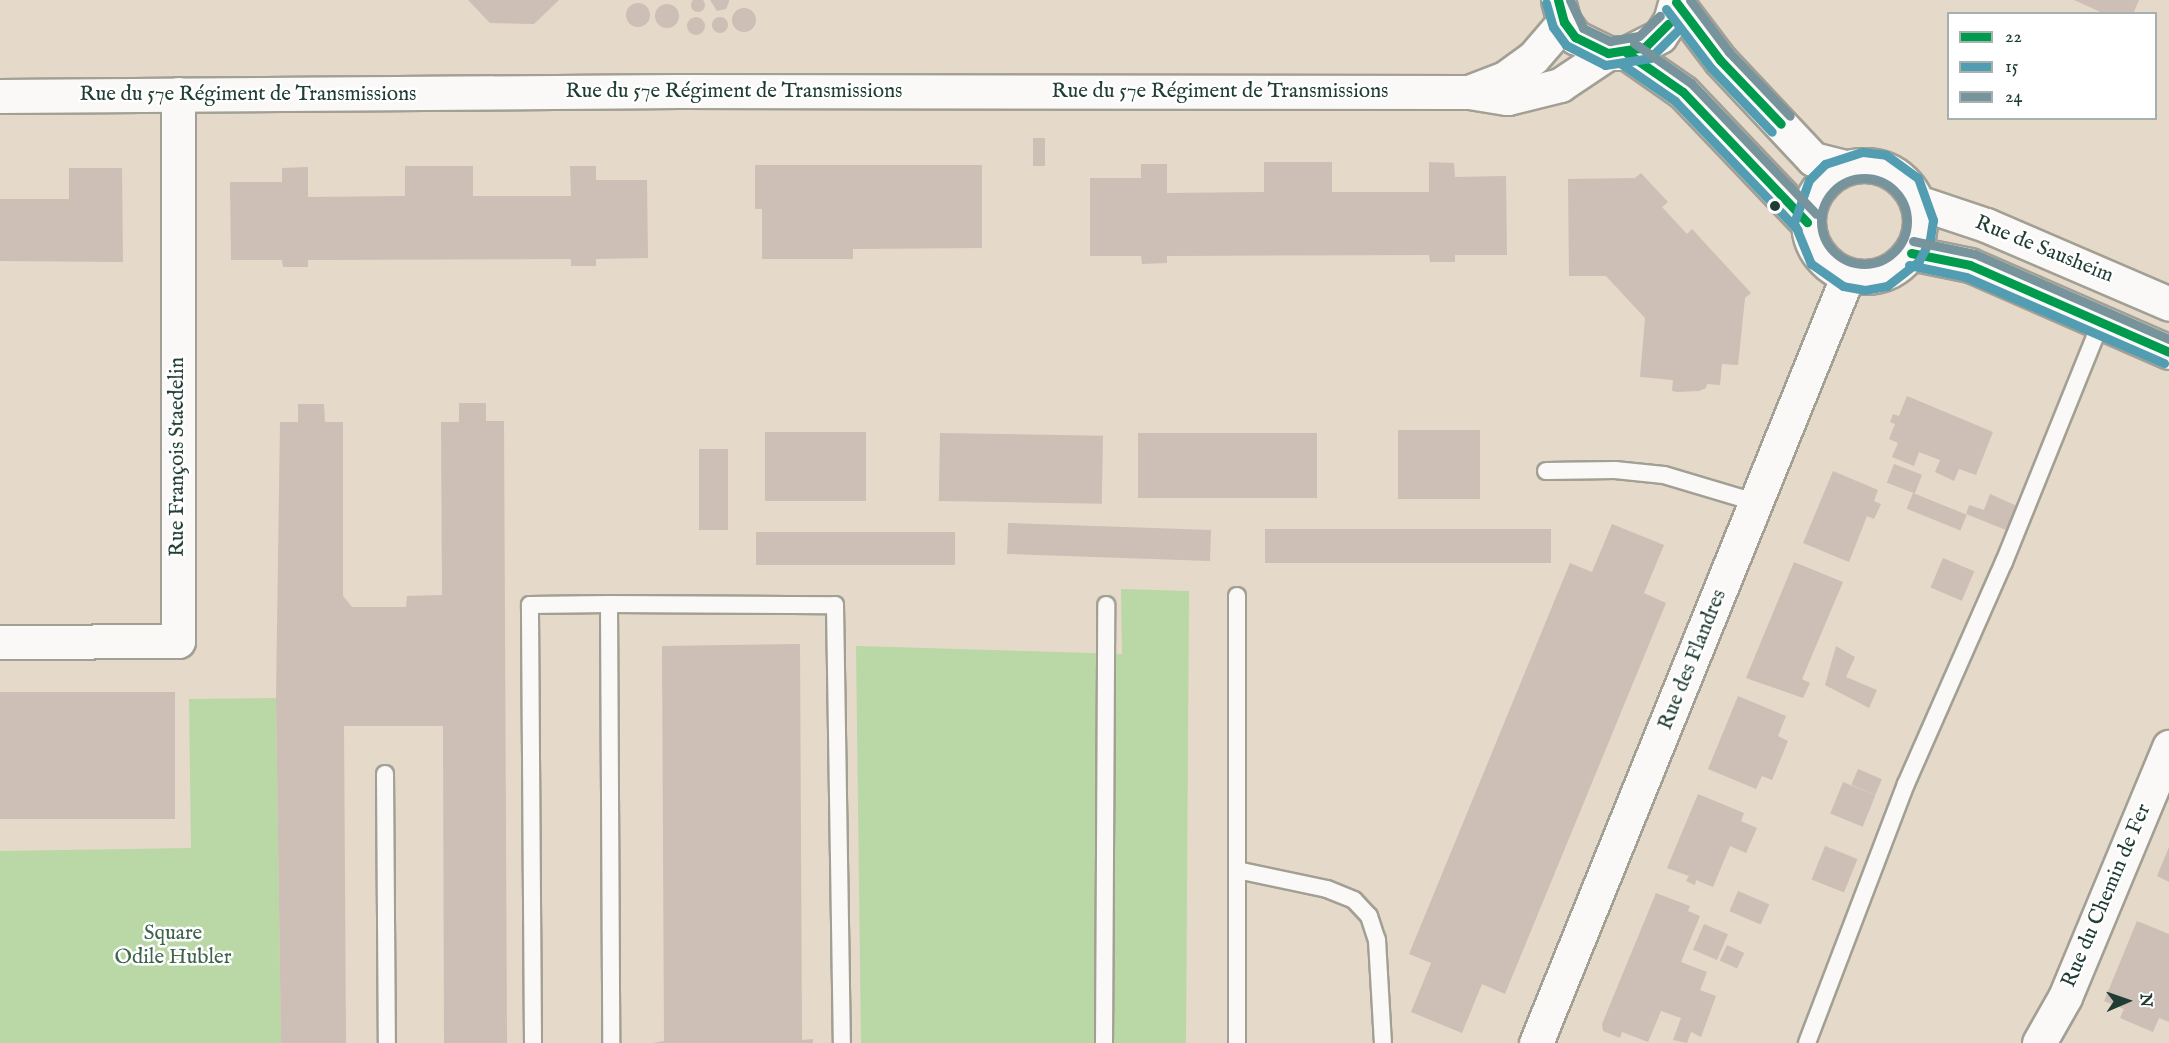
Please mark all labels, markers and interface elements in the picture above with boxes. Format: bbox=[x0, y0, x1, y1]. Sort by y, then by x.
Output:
legend bbox=[1947, 12, 2157, 120]
text: 22 bbox=[2005, 26, 2022, 49]
text: 15 bbox=[2005, 56, 2018, 79]
street label: Rue du 57e Régiment de Transmissions bbox=[566, 79, 902, 105]
street label: Rue du 57e Régiment de Transmissions bbox=[1052, 79, 1388, 105]
street label: Rue du 57e Régiment de Transmissions bbox=[80, 82, 416, 108]
text: 24 bbox=[2005, 86, 2022, 109]
unlabelled marker bbox=[1769, 200, 1781, 212]
street label: Rue de Sausheim bbox=[1971, 211, 2117, 289]
street label: Rue François Staedelin bbox=[165, 357, 191, 557]
street label: Rue des Flandres bbox=[1653, 586, 1733, 734]
street label: Rue du Chemin de Fer bbox=[2057, 800, 2157, 992]
park label: Square Odile Hubler bbox=[115, 921, 231, 971]
north arrow bbox=[2097, 971, 2157, 1031]
text: N bbox=[2135, 993, 2155, 1008]

